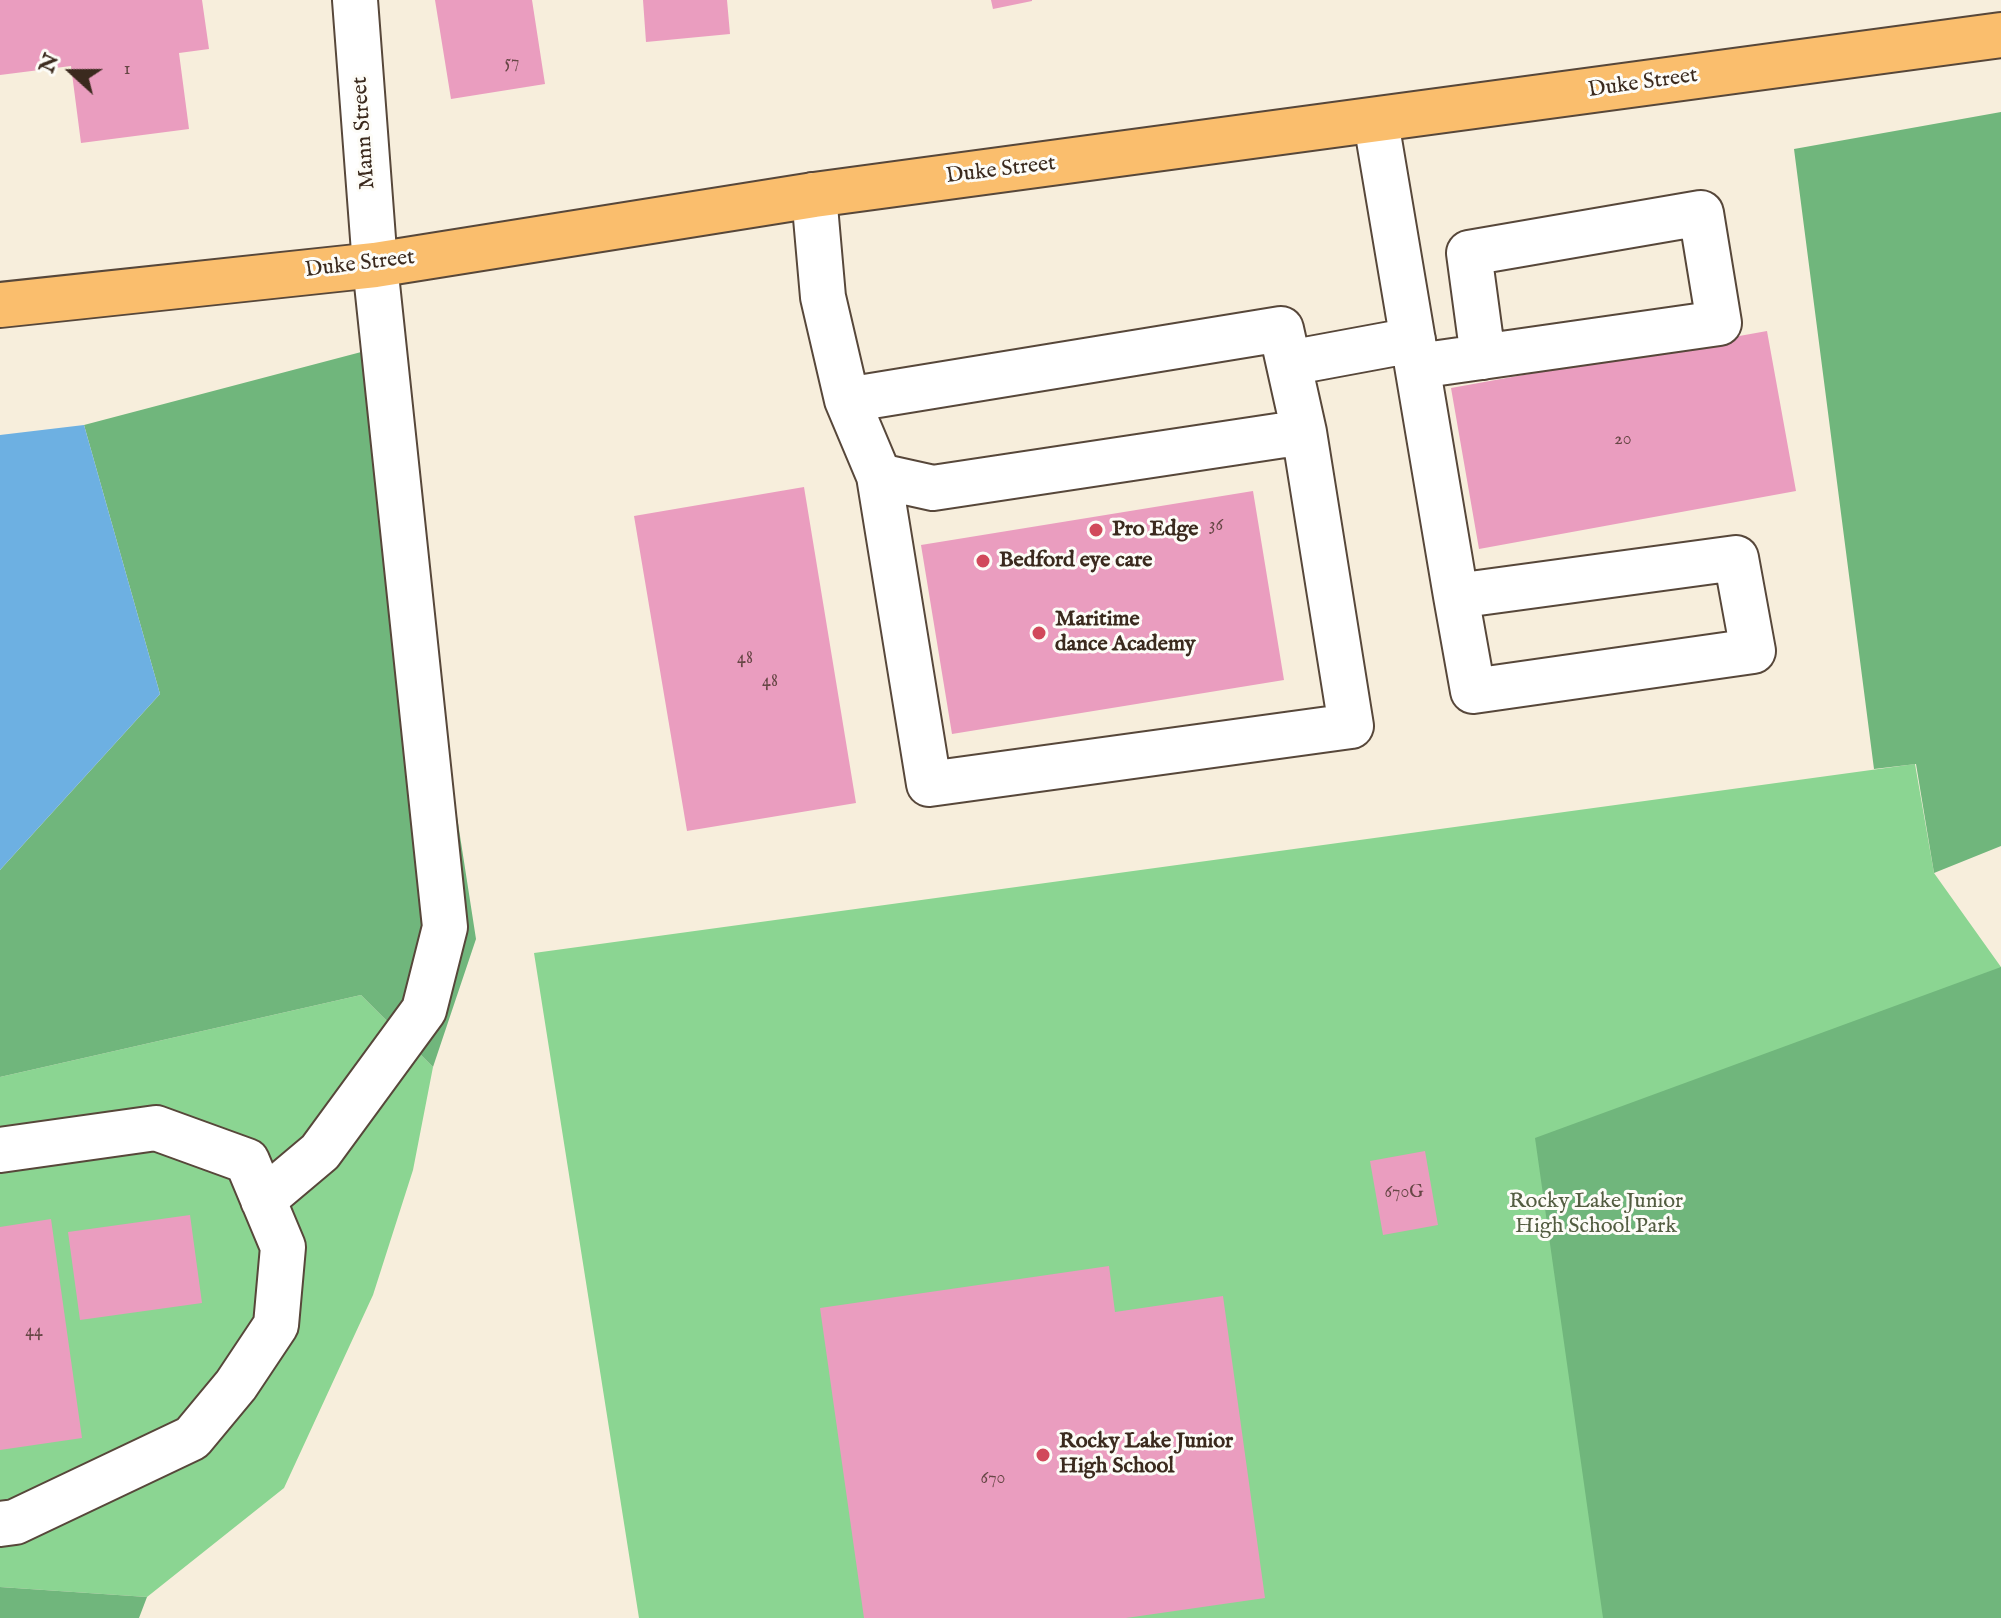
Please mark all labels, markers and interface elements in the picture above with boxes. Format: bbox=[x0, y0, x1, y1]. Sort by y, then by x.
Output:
north arrow bbox=[32, 32, 112, 112]
text: N bbox=[33, 49, 66, 77]
house number: 57 bbox=[505, 52, 519, 74]
house number: 1 bbox=[124, 59, 130, 81]
street label: Duke Street bbox=[1587, 63, 1699, 105]
street label: Mann Street bbox=[348, 76, 382, 190]
street label: Duke Street bbox=[945, 151, 1057, 191]
street label: Duke Street bbox=[304, 245, 416, 285]
house number: 20 bbox=[1614, 429, 1632, 451]
house number: 36 bbox=[1209, 515, 1223, 537]
place label: Pro Edge bbox=[1112, 517, 1198, 543]
marker: Pro Edge bbox=[1087, 521, 1105, 539]
place label: Bedford eye care bbox=[999, 548, 1152, 574]
marker: Bedford eye care bbox=[974, 552, 992, 570]
place label: Maritime dance Academy bbox=[1055, 607, 1196, 658]
marker: Maritime dance Academy bbox=[1030, 624, 1048, 642]
house number: 48 bbox=[737, 648, 753, 670]
house number: 48 bbox=[762, 671, 778, 693]
house number: 670G bbox=[1384, 1182, 1424, 1204]
park label: Rocky Lake Junior High School Park bbox=[1509, 1189, 1683, 1240]
house number: 44 bbox=[25, 1321, 43, 1343]
place label: Rocky Lake Junior High School bbox=[1059, 1429, 1233, 1480]
marker: Rocky Lake Junior High School bbox=[1034, 1446, 1052, 1464]
house number: 670 bbox=[981, 1468, 1005, 1490]

